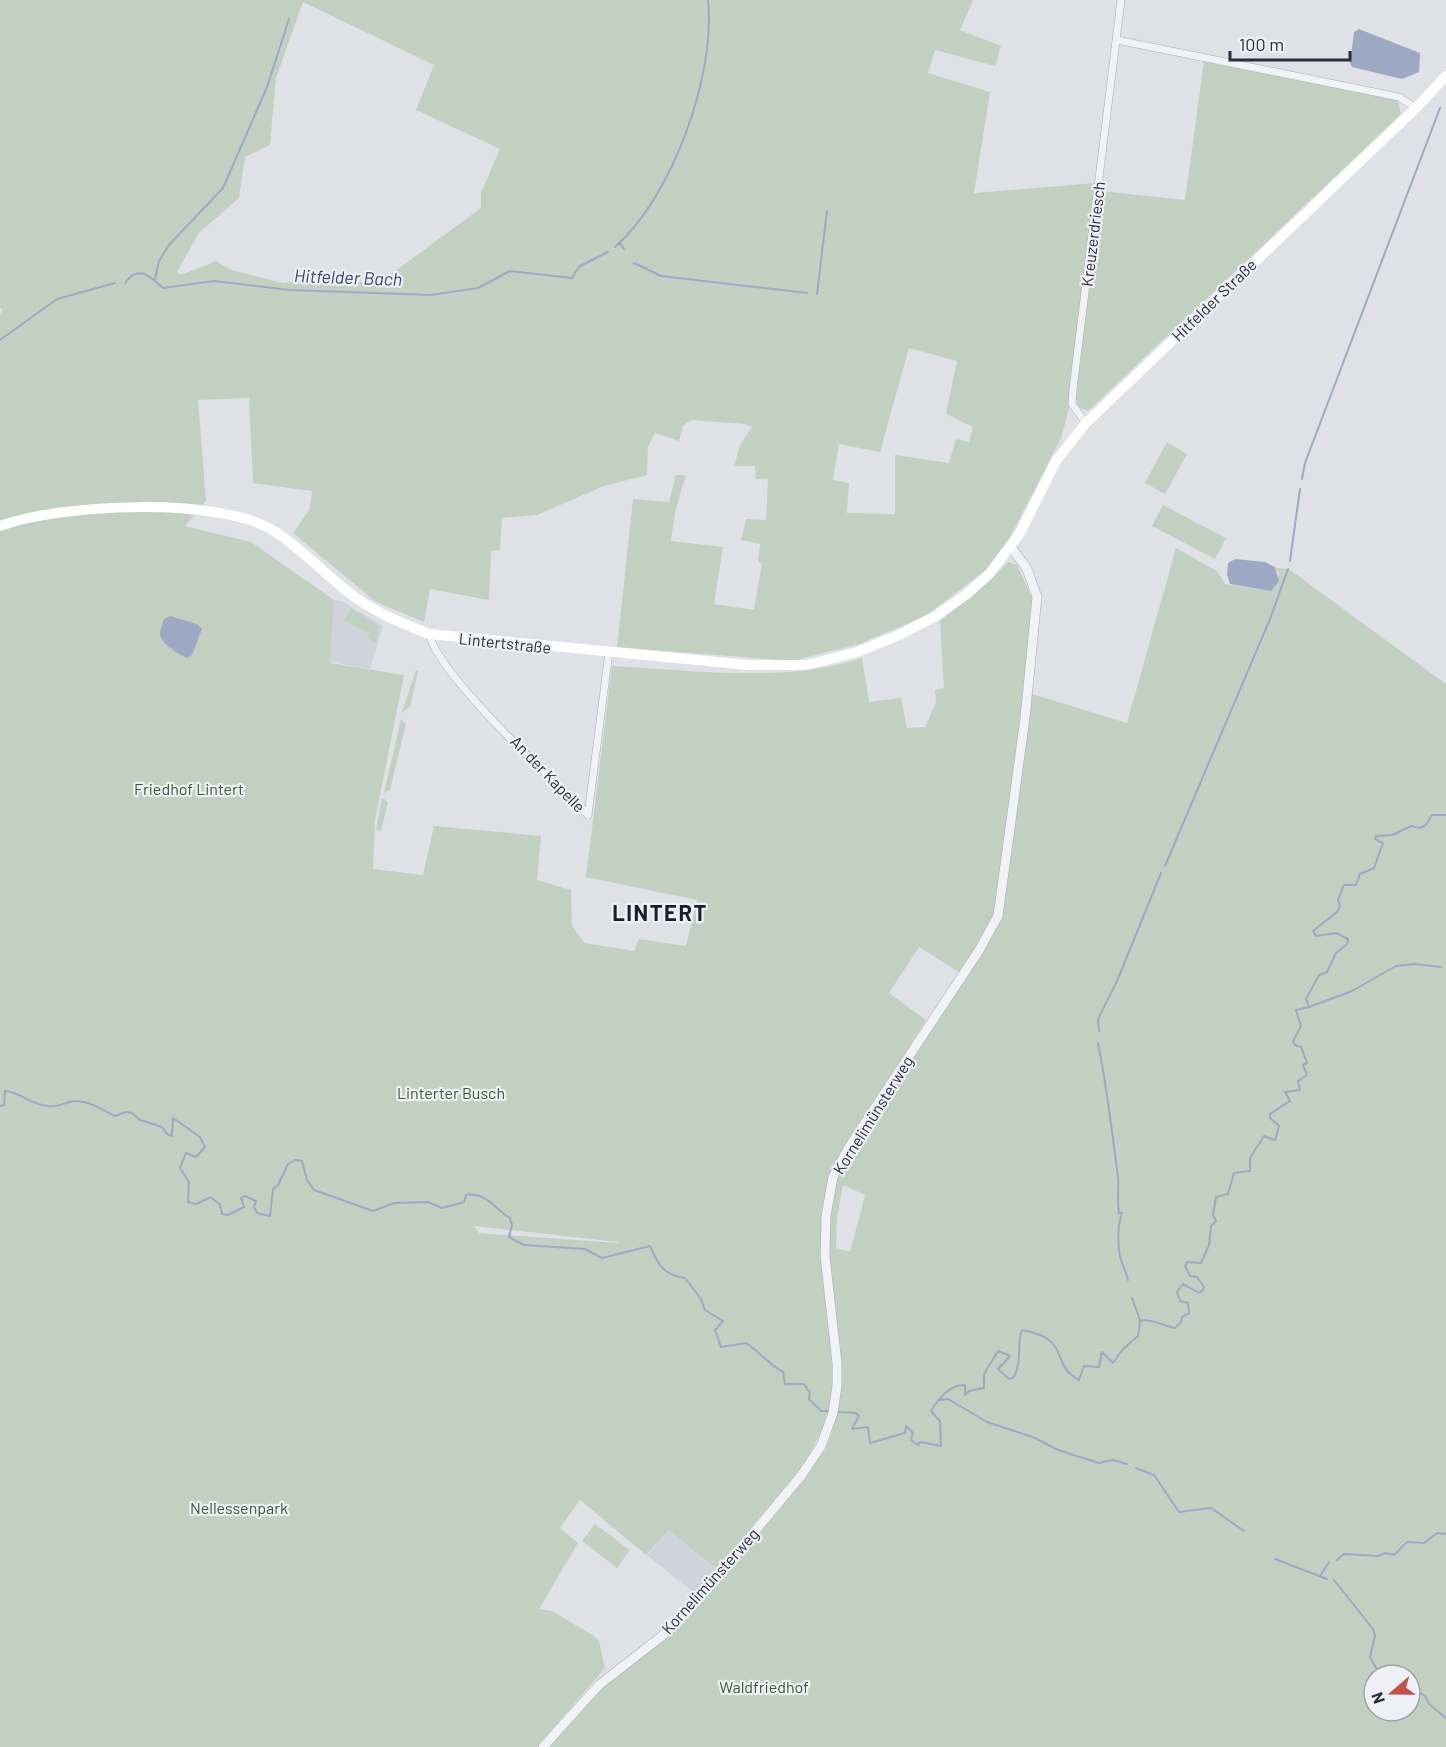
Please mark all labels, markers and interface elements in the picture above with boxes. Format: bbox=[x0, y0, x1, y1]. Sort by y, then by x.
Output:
scale bar bbox=[1230, 24, 1350, 62]
text: 100 m bbox=[1239, 33, 1284, 55]
street label: Kreuzerdriesch bbox=[1077, 180, 1108, 288]
street label: Hitfelder Straße bbox=[1167, 254, 1260, 345]
water label: Hitfelder Bach bbox=[294, 264, 403, 290]
street label: Lintertstraße bbox=[458, 628, 552, 657]
street label: An der Kapelle bbox=[507, 731, 590, 816]
park label: Friedhof Lintert bbox=[134, 779, 244, 798]
district label: LINTERT bbox=[612, 899, 708, 925]
street label: Kornelimünsterweg bbox=[829, 1052, 917, 1177]
park label: Linterter Busch bbox=[397, 1083, 505, 1102]
park label: Nellessenpark bbox=[190, 1498, 288, 1517]
street label: Kornelimünsterweg bbox=[657, 1524, 762, 1637]
north arrow bbox=[1362, 1663, 1422, 1723]
park label: Waldfriedhof bbox=[719, 1677, 809, 1696]
text: N bbox=[1367, 1690, 1388, 1707]

